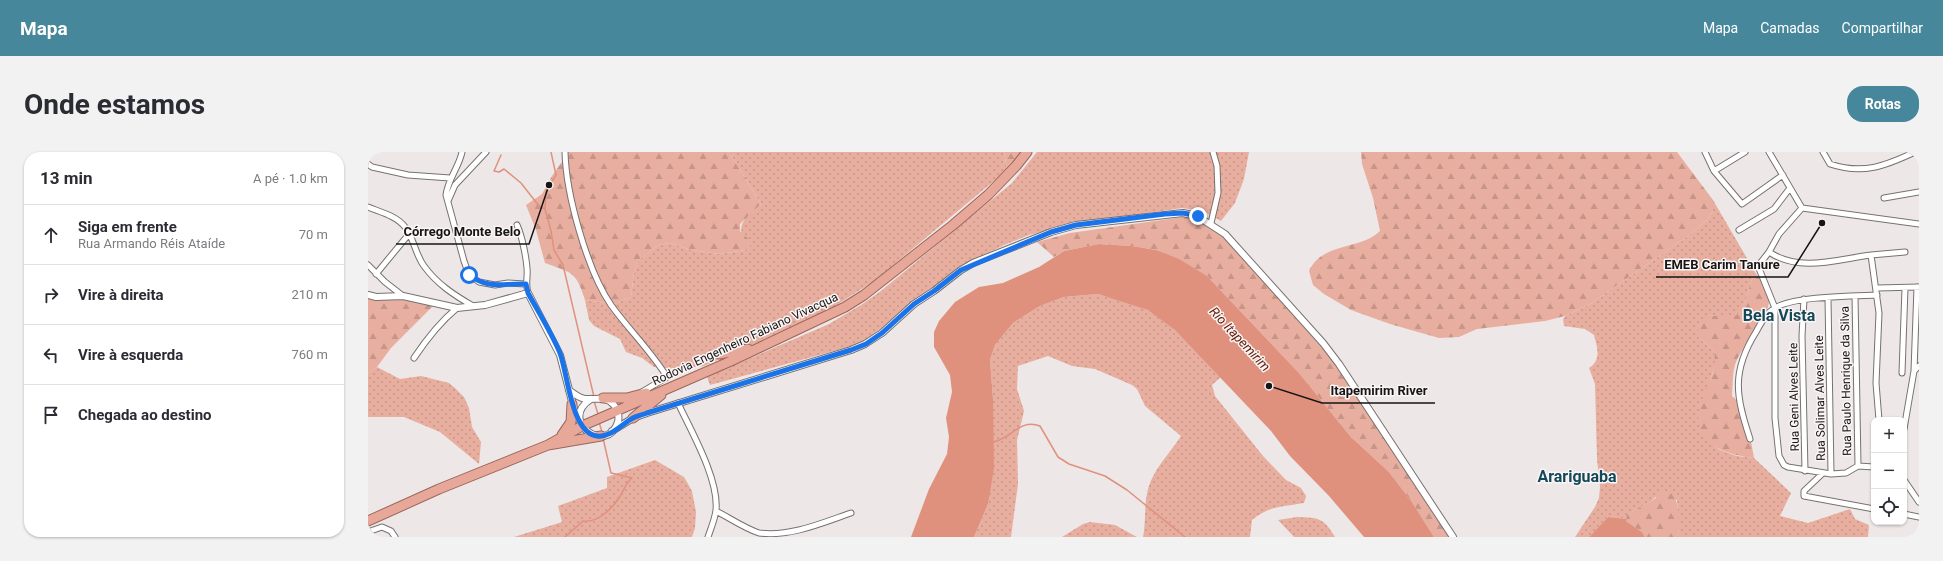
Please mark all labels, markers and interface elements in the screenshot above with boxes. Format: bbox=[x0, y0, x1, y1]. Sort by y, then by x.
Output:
text: Mapa bbox=[20, 17, 68, 40]
text: Mapa bbox=[1703, 20, 1738, 36]
text: Camadas bbox=[1760, 20, 1820, 36]
text: Compartilhar bbox=[1842, 20, 1923, 36]
button: Rotas bbox=[1847, 86, 1919, 122]
text: Onde estamos bbox=[24, 88, 205, 121]
text: 13 min bbox=[40, 168, 93, 188]
text: A pé · 1.0 km bbox=[253, 171, 328, 186]
route end bbox=[1189, 207, 1207, 225]
text: Siga em frente bbox=[78, 218, 177, 236]
callout: Córrego Monte Belo bbox=[396, 219, 529, 244]
icon: ahead bbox=[40, 224, 62, 246]
text: Córrego Monte Belo bbox=[403, 224, 521, 239]
text: 70 m bbox=[299, 227, 328, 242]
text: Rua Armando Réis Ataíde bbox=[78, 236, 225, 251]
callout: EMEB Carim Tanure bbox=[1656, 252, 1788, 277]
text: EMEB Carim Tanure bbox=[1664, 257, 1780, 272]
route start bbox=[460, 266, 478, 284]
icon: right bbox=[40, 284, 62, 306]
text: Vire à direita bbox=[78, 286, 164, 304]
text: 210 m bbox=[291, 287, 328, 302]
street label: Rodovia Engenheiro Fabiano Vivacqua bbox=[650, 290, 840, 388]
water label: Rio Itapemirim bbox=[1207, 304, 1273, 374]
district label: Bela Vista bbox=[1743, 306, 1816, 325]
street label: Rua Paulo Henrique da Silva bbox=[1838, 306, 1854, 456]
street label: Rua Solimar Alves Leite bbox=[1812, 335, 1828, 461]
street label: Rua Geni Alves Leite bbox=[1786, 343, 1802, 451]
icon: left bbox=[40, 344, 62, 366]
text: Vire à esquerda bbox=[78, 346, 183, 364]
text: 760 m bbox=[291, 347, 328, 362]
callout: Itapemirim River bbox=[1322, 378, 1435, 403]
text: Itapemirim River bbox=[1331, 383, 1428, 398]
icon: arrive bbox=[40, 404, 62, 426]
text: Chegada ao destino bbox=[78, 406, 212, 424]
map controls bbox=[1871, 417, 1907, 525]
button: + bbox=[1871, 417, 1907, 453]
button: − bbox=[1871, 453, 1907, 489]
district label: Arariguaba bbox=[1537, 467, 1617, 486]
button: locate bbox=[1871, 489, 1907, 525]

